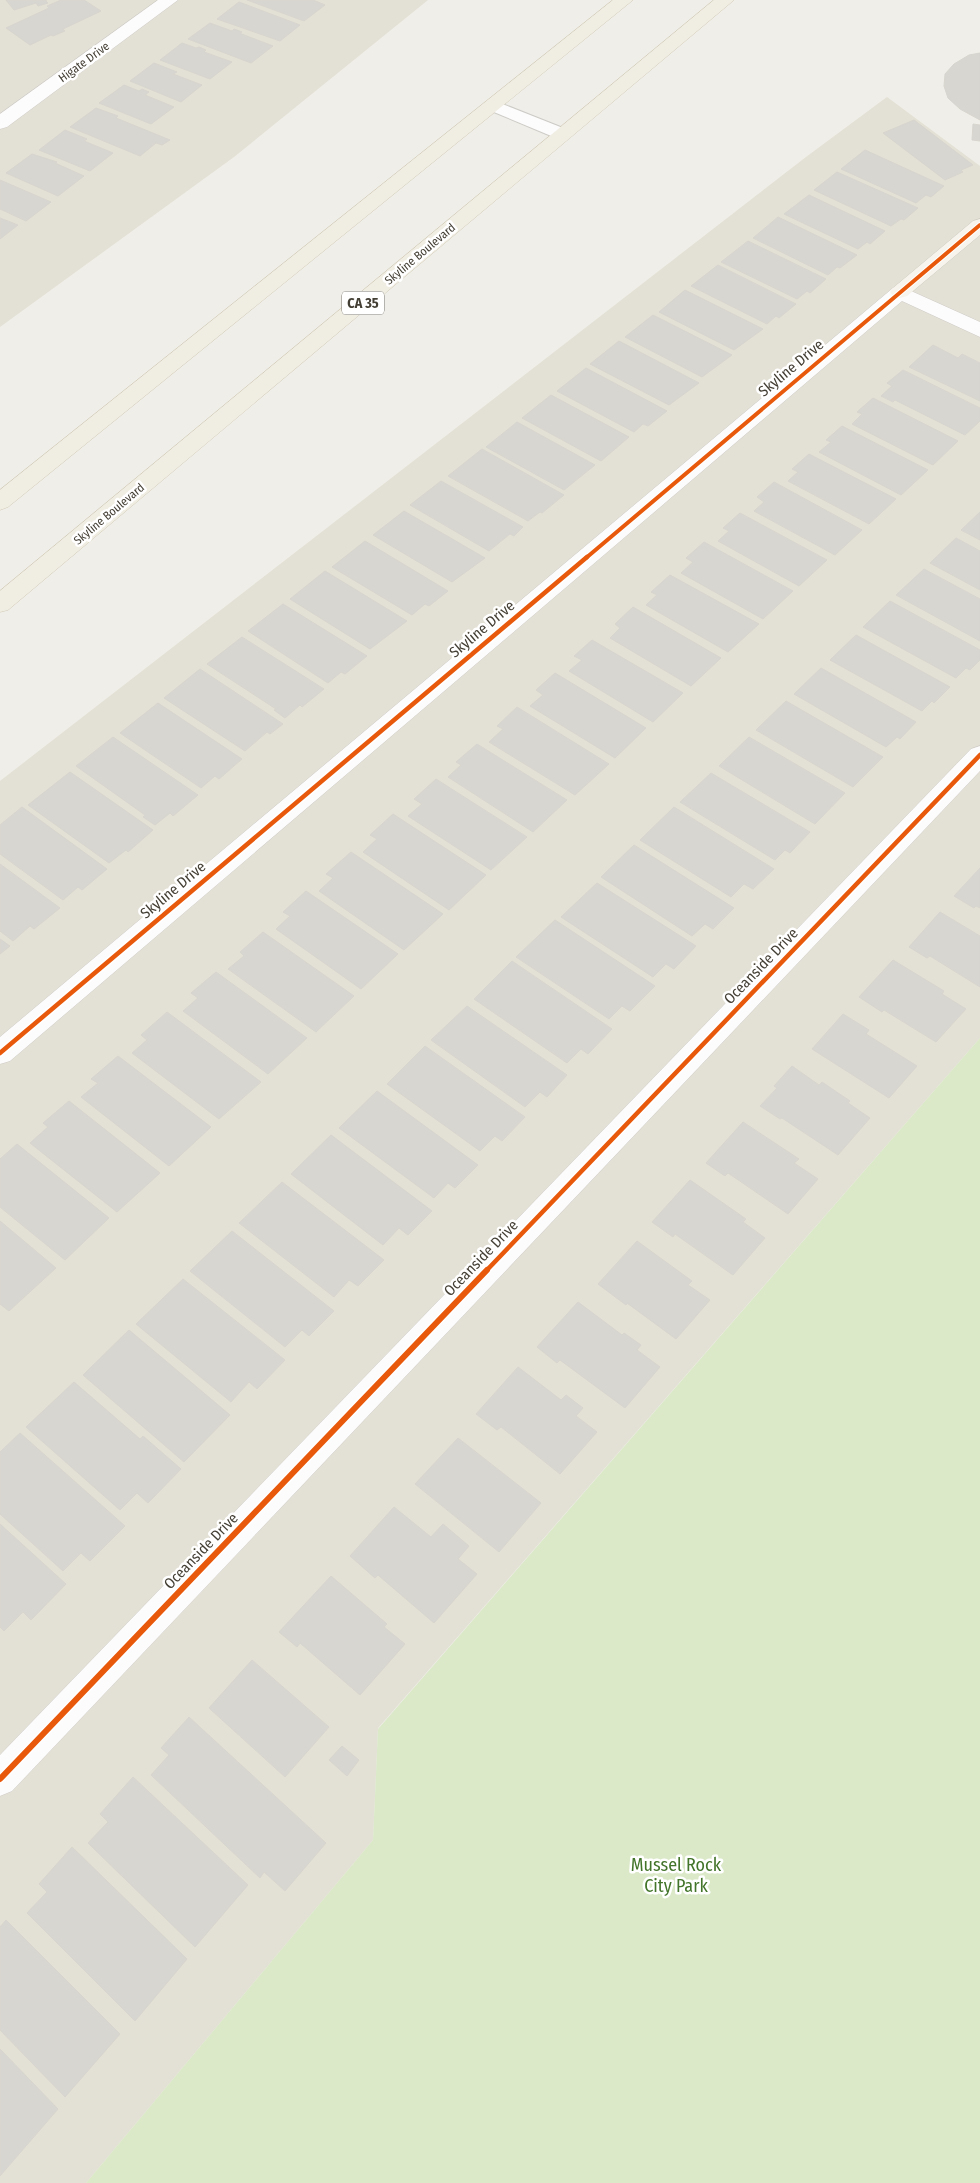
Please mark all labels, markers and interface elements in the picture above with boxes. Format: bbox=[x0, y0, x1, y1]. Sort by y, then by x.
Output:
street label: Higate Drive bbox=[56, 39, 112, 85]
street label: Skyline Boulevard bbox=[382, 220, 458, 288]
road number: CA 35 bbox=[342, 292, 384, 314]
street label: Skyline Drive bbox=[755, 336, 827, 400]
street label: Skyline Boulevard bbox=[71, 480, 147, 548]
street label: Skyline Drive bbox=[446, 597, 518, 661]
street label: Skyline Drive bbox=[137, 858, 209, 922]
street label: Oceanside Drive bbox=[720, 924, 802, 1008]
street label: Oceanside Drive bbox=[440, 1216, 522, 1300]
street label: Oceanside Drive bbox=[160, 1509, 242, 1593]
park label: Mussel Rock City Park bbox=[631, 1854, 722, 1897]

